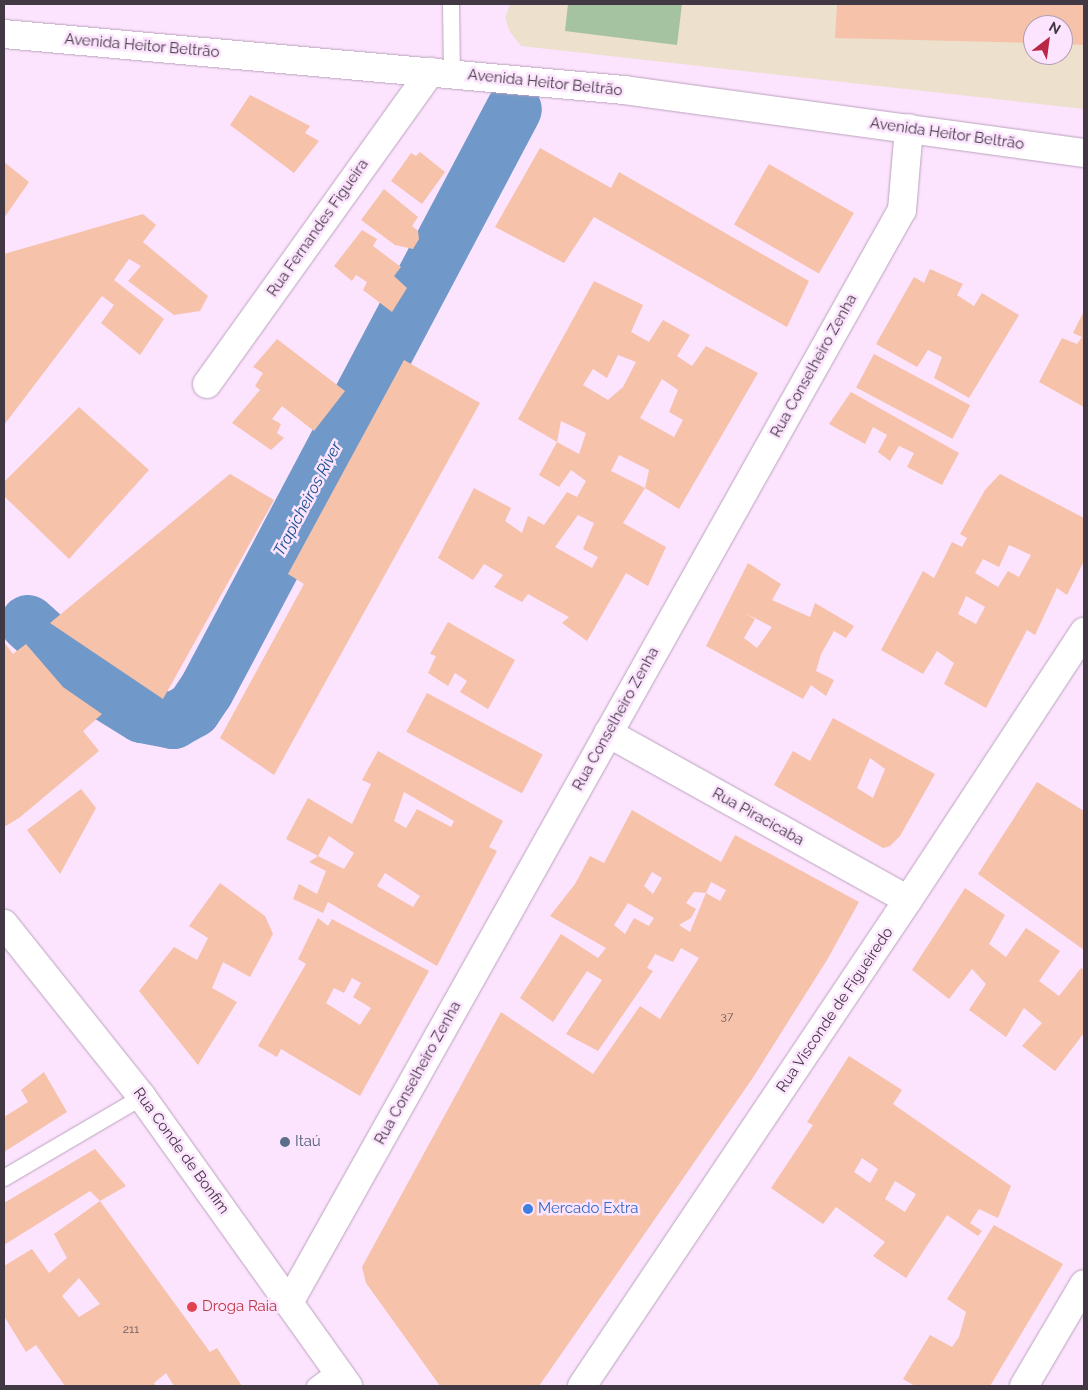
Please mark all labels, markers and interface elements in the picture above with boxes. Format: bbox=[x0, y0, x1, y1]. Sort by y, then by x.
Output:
north arrow bbox=[1023, 15, 1073, 65]
text: N bbox=[1046, 18, 1064, 37]
street label: Avenida Heitor Beltrão bbox=[64, 30, 220, 62]
street label: Avenida Heitor Beltrão bbox=[467, 66, 623, 100]
street label: Avenida Heitor Beltrão bbox=[869, 114, 1025, 154]
street label: Rua Fernandes Figueira bbox=[264, 156, 372, 300]
street label: Rua Conselheiro Zenha bbox=[767, 291, 861, 441]
water label: Trapicheiros River bbox=[270, 439, 346, 559]
street label: Rua Conselheiro Zenha bbox=[569, 644, 663, 794]
street label: Rua Piracicaba bbox=[709, 784, 807, 850]
street label: Rua Visconde de Figueiredo bbox=[773, 924, 897, 1096]
street label: Rua Conselheiro Zenha bbox=[371, 998, 465, 1148]
house number: 37 bbox=[721, 1010, 733, 1024]
street label: Rua Conde de Bonfim bbox=[129, 1084, 233, 1218]
place label: Itaú bbox=[295, 1133, 321, 1151]
marker: Itaú bbox=[279, 1136, 291, 1148]
place label: Mercado Extra bbox=[538, 1200, 638, 1218]
marker: Mercado Extra bbox=[522, 1203, 534, 1215]
place label: Droga Raia bbox=[202, 1298, 277, 1316]
marker: Droga Raia bbox=[186, 1301, 198, 1313]
house number: 211 bbox=[123, 1323, 139, 1337]

